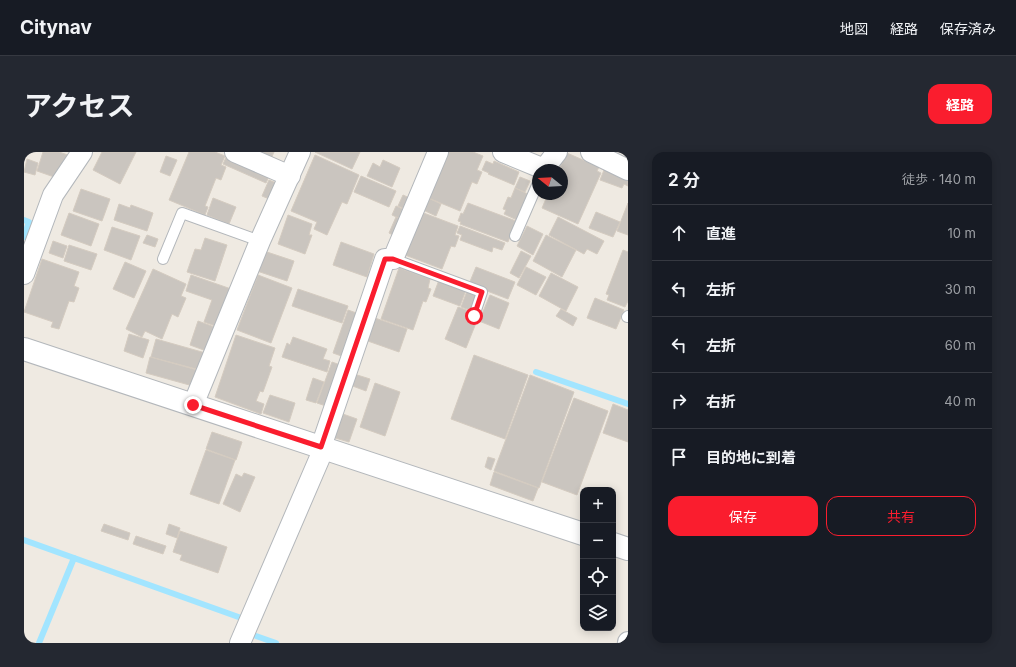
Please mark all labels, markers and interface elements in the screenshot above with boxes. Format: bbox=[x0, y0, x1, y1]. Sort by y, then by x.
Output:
text: Citynav bbox=[20, 16, 92, 39]
text: 地図 bbox=[840, 20, 868, 37]
text: 経路 bbox=[890, 20, 918, 37]
text: 保存済み bbox=[940, 20, 996, 37]
button: 経路 bbox=[928, 84, 992, 124]
text: アクセス bbox=[24, 89, 135, 123]
north arrow bbox=[532, 164, 568, 200]
text: 2 分 bbox=[668, 170, 700, 190]
text: 徒歩 · 140 m bbox=[902, 171, 976, 187]
icon: ahead bbox=[668, 222, 690, 244]
text: 直進 bbox=[706, 224, 736, 243]
text: 10 m bbox=[947, 225, 976, 241]
icon: left bbox=[668, 278, 690, 300]
text: 左折 bbox=[706, 280, 736, 299]
text: 30 m bbox=[945, 281, 976, 297]
route start bbox=[465, 307, 483, 325]
icon: left bbox=[668, 334, 690, 356]
text: 左折 bbox=[706, 336, 736, 355]
text: 60 m bbox=[945, 337, 976, 353]
icon: right bbox=[668, 390, 690, 412]
text: 右折 bbox=[706, 392, 736, 411]
text: 40 m bbox=[944, 393, 976, 409]
route end bbox=[184, 396, 202, 414]
icon: arrive bbox=[668, 446, 690, 468]
text: 目的地に到着 bbox=[706, 448, 796, 467]
map controls bbox=[580, 487, 616, 631]
button: + bbox=[580, 487, 616, 523]
button: 保存 bbox=[668, 496, 818, 536]
button: 共有 bbox=[826, 496, 976, 536]
button: − bbox=[580, 523, 616, 559]
button: locate bbox=[580, 559, 616, 595]
button: layers bbox=[580, 595, 616, 631]

